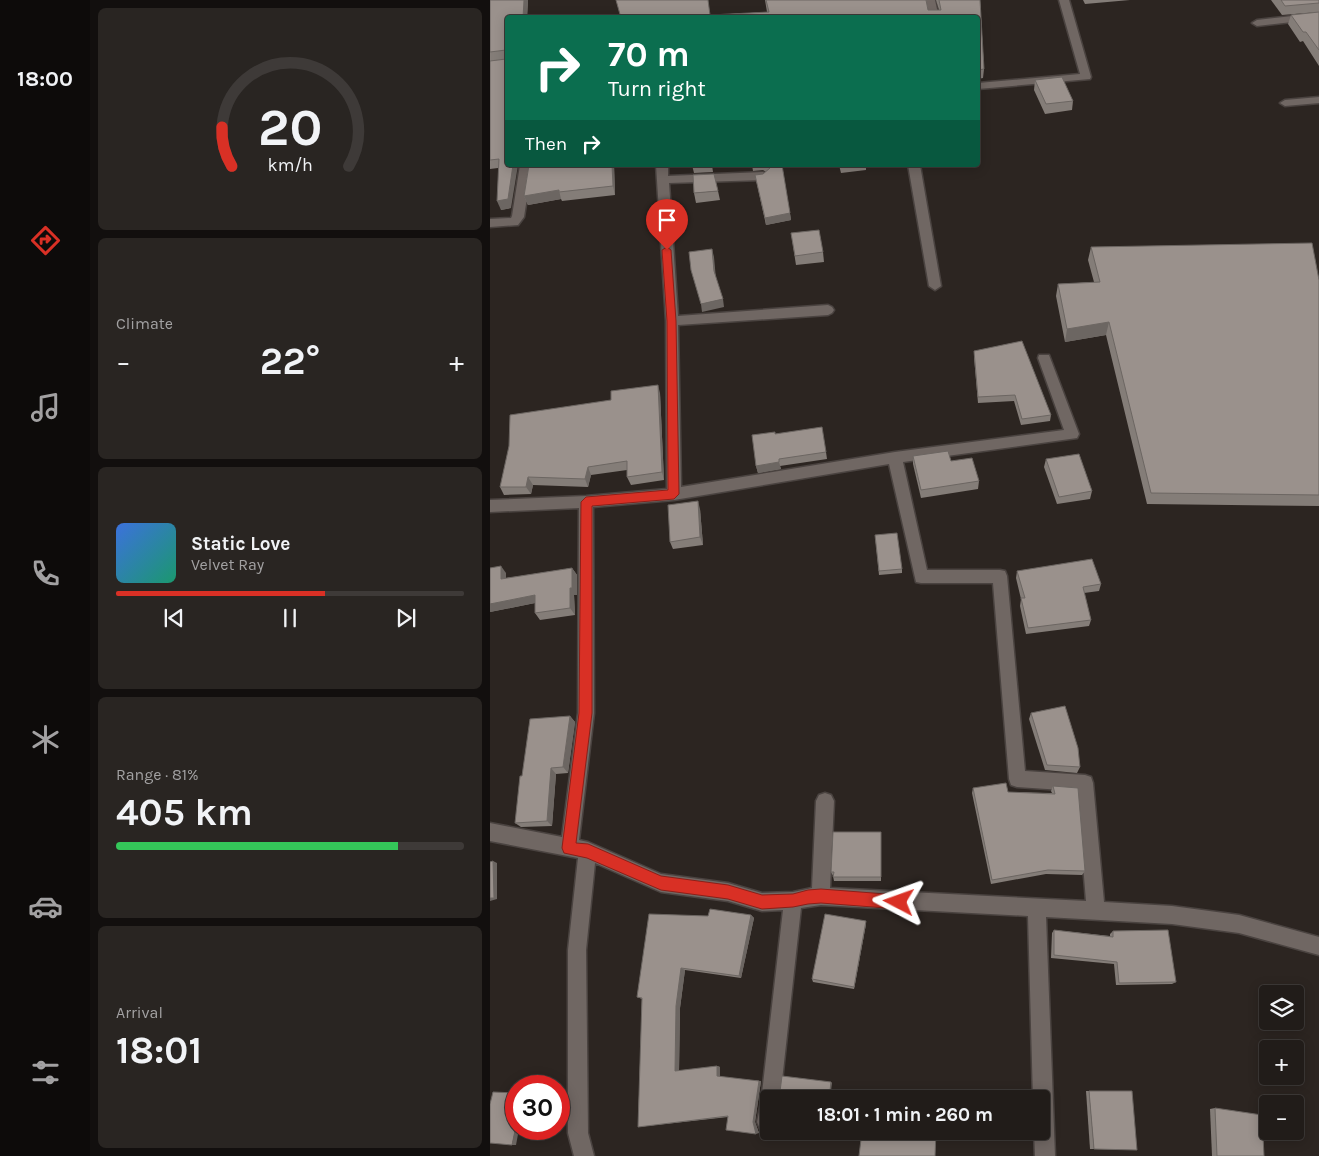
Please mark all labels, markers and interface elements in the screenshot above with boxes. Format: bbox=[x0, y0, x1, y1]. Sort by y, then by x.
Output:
text: 70 m bbox=[608, 34, 690, 75]
icon: right bbox=[525, 35, 590, 100]
text: 18:00 bbox=[17, 66, 73, 92]
text: Turn right bbox=[608, 76, 706, 102]
text: 20 bbox=[258, 97, 322, 158]
icon: right bbox=[577, 130, 605, 158]
text: Then bbox=[525, 133, 567, 155]
text: km/h bbox=[267, 155, 313, 176]
pin bbox=[646, 199, 688, 250]
icon: arrive bbox=[653, 206, 681, 234]
icon: directions bbox=[28, 223, 63, 258]
text: Climate bbox=[116, 314, 173, 333]
text: 22° bbox=[260, 339, 320, 384]
text: − bbox=[116, 345, 131, 378]
text: + bbox=[449, 345, 464, 378]
icon: music bbox=[28, 390, 63, 425]
text: Static Love bbox=[191, 533, 290, 555]
text: Velvet Ray bbox=[191, 555, 264, 574]
icon: phone bbox=[28, 556, 63, 591]
icon: previous bbox=[160, 604, 188, 632]
icon: pause bbox=[276, 604, 304, 632]
icon: next bbox=[392, 604, 420, 632]
icon: climate bbox=[28, 722, 63, 757]
text: Range · 81% bbox=[116, 765, 199, 784]
text: 405 km bbox=[116, 790, 253, 835]
position arrow bbox=[872, 875, 924, 927]
icon: car bbox=[28, 889, 63, 924]
map controls bbox=[1259, 985, 1304, 1140]
button: layers bbox=[1259, 985, 1304, 1030]
text: Arrival bbox=[116, 1003, 163, 1022]
text: 18:01 bbox=[116, 1028, 202, 1073]
button: + bbox=[1259, 1040, 1304, 1085]
icon: filters bbox=[28, 1055, 63, 1090]
speed limit sign: 30 bbox=[505, 1075, 570, 1140]
button: − bbox=[1259, 1095, 1304, 1140]
text: 18:01 · 1 min · 260 m bbox=[817, 1104, 993, 1126]

